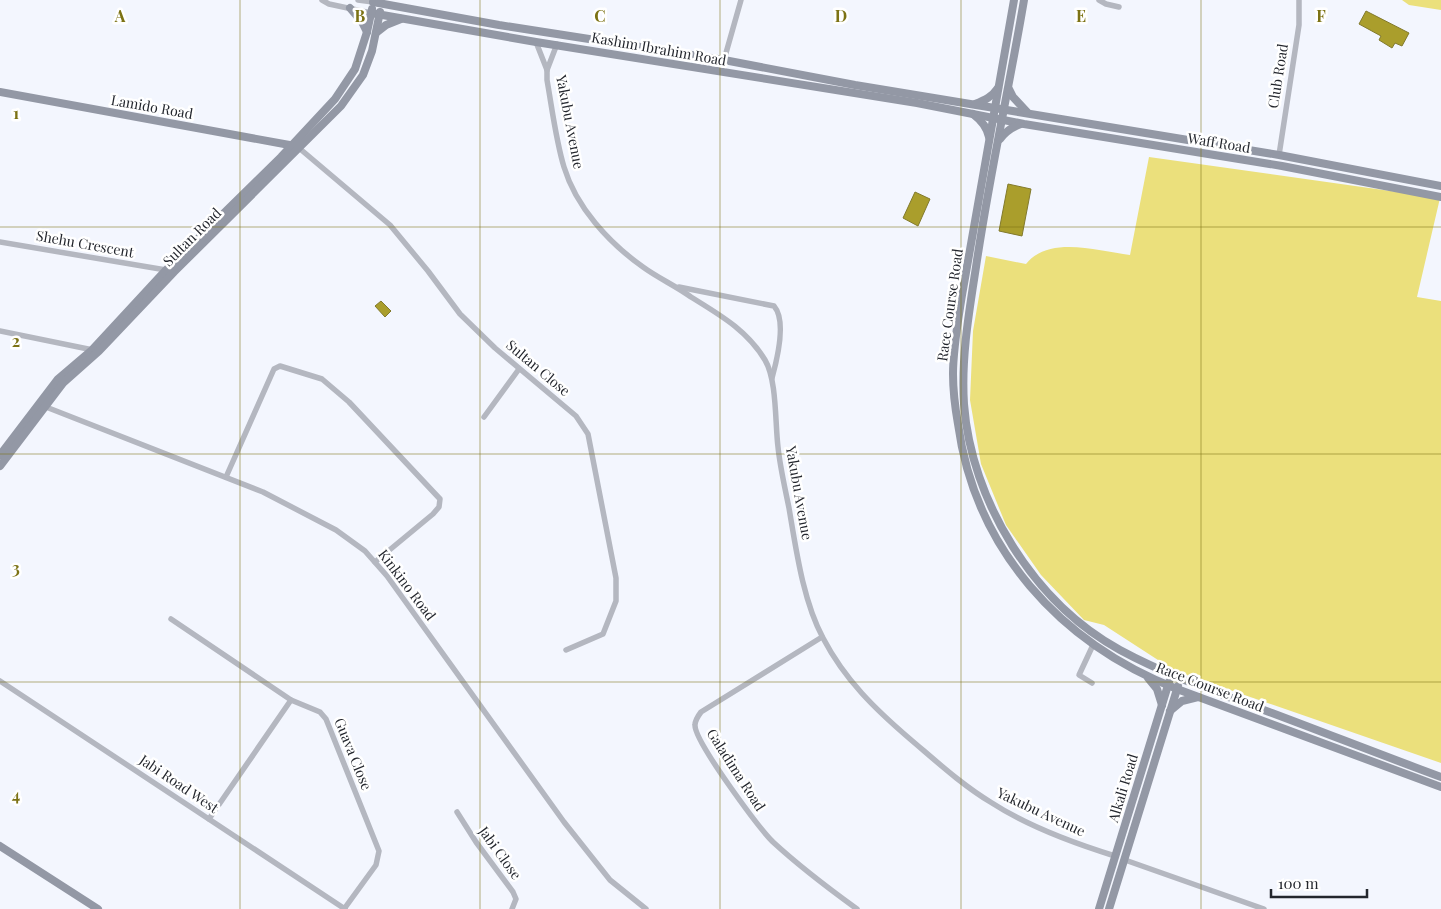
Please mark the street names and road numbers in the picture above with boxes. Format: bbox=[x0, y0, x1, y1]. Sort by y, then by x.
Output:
street label: Kashim Ibrahim Road bbox=[590, 27, 728, 70]
street label: Club Road bbox=[1263, 42, 1292, 110]
street label: Yakubu Avenue bbox=[552, 72, 589, 171]
street label: Lamido Road bbox=[110, 90, 195, 123]
street label: Waff Road bbox=[1185, 128, 1252, 157]
street label: Sultan Road bbox=[158, 203, 225, 270]
street label: Shehu Crescent bbox=[35, 226, 136, 262]
street label: Race Course Road bbox=[932, 247, 967, 363]
street label: Sultan Close bbox=[502, 335, 574, 400]
street label: Yakubu Avenue bbox=[782, 443, 817, 542]
street label: Kinkino Road bbox=[374, 545, 441, 624]
street label: Race Course Road bbox=[1154, 657, 1267, 716]
street label: Guava Close bbox=[330, 715, 377, 793]
street label: Galadima Road bbox=[703, 725, 770, 815]
street label: Jabi Road West bbox=[135, 750, 223, 818]
street label: Alkali Road bbox=[1103, 751, 1142, 825]
street label: Yakubu Avenue bbox=[993, 782, 1088, 840]
street label: Jabi Close bbox=[474, 822, 526, 883]

